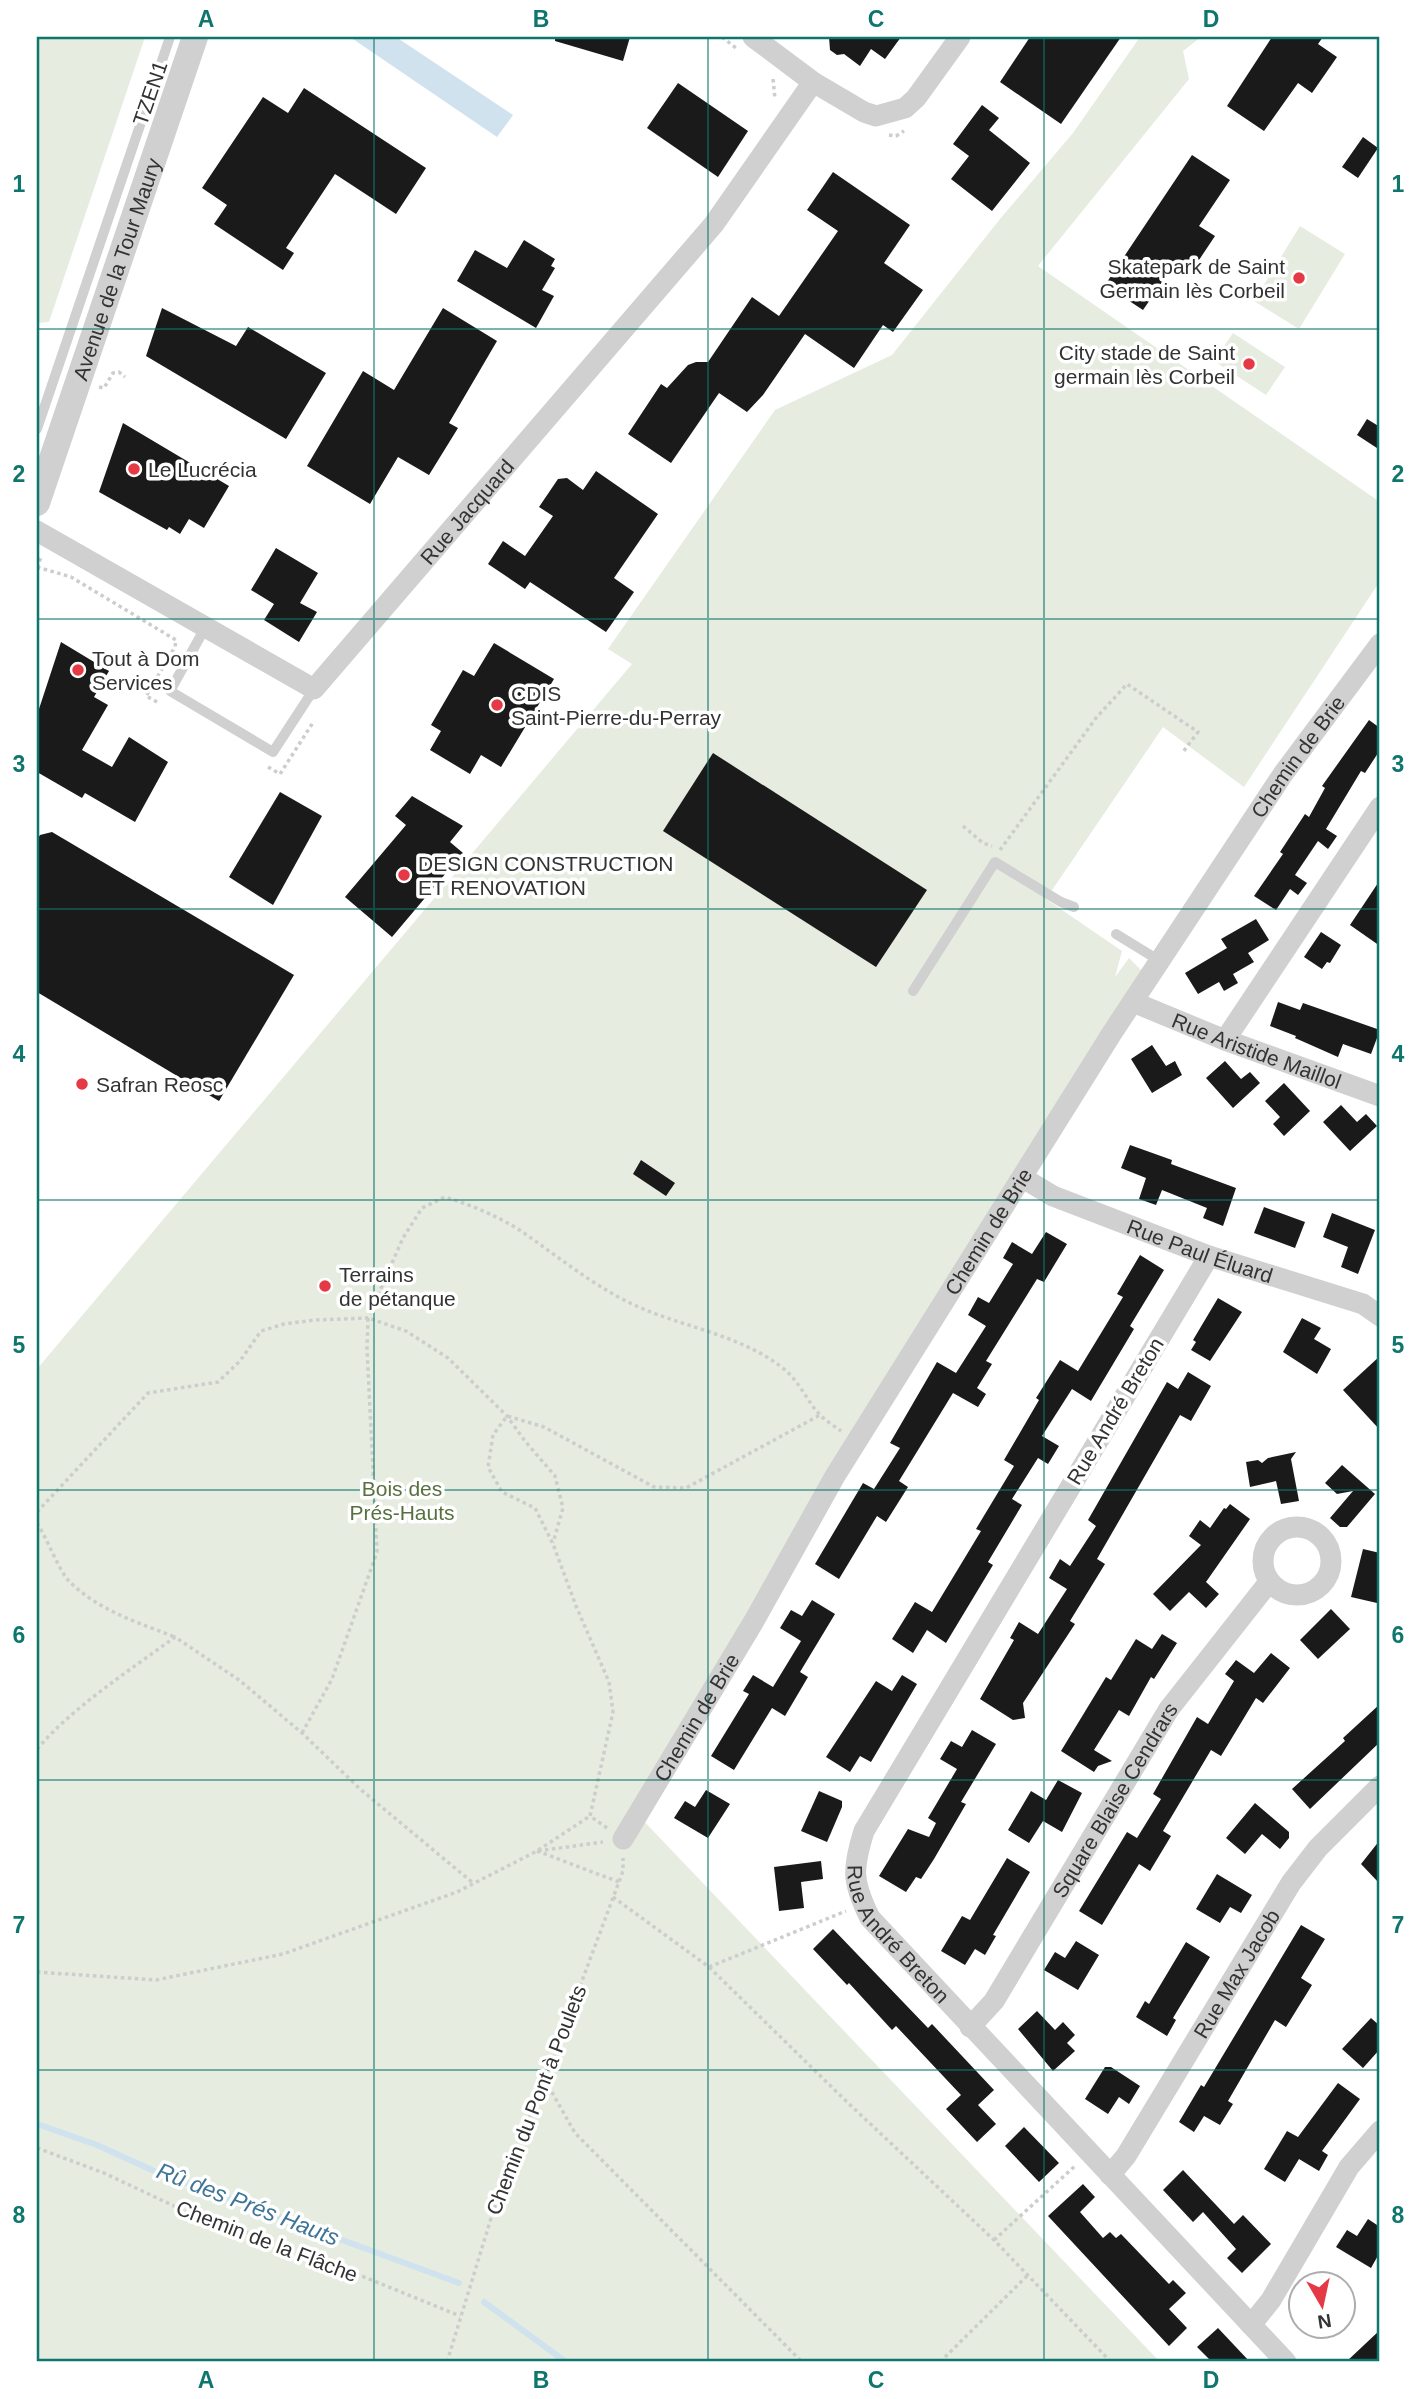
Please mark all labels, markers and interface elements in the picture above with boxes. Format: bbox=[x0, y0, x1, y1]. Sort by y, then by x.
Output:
text: A bbox=[198, 6, 214, 32]
text: B bbox=[533, 6, 549, 32]
text: C bbox=[868, 6, 884, 32]
text: D bbox=[1203, 6, 1219, 32]
street label: TZEN1 bbox=[128, 58, 172, 128]
street label: Avenue de la Tour Maury bbox=[68, 155, 165, 383]
text: 1 bbox=[13, 171, 26, 197]
text: 1 bbox=[1392, 171, 1405, 197]
place label: Skatepark de Saint Germain lès Corbeil bbox=[1099, 255, 1285, 302]
marker: Skatepark de Saint Germain lès Corbeil bbox=[1291, 270, 1307, 286]
place label: City stade de Saint germain lès Corbeil bbox=[1054, 341, 1235, 388]
marker: City stade de Saint germain lès Corbeil bbox=[1241, 356, 1257, 372]
street label: Rue Jacquard bbox=[415, 454, 518, 569]
place label: Le Lucrécia bbox=[148, 458, 257, 481]
text: 2 bbox=[13, 461, 25, 487]
marker: Le Lucrécia bbox=[126, 461, 142, 477]
text: 2 bbox=[1392, 461, 1404, 487]
place label: Tout à Dom Services bbox=[92, 647, 199, 694]
marker: Tout à Dom Services bbox=[70, 662, 86, 678]
place label: CDIS Saint-Pierre-du-Perray bbox=[511, 682, 722, 729]
street label: Chemin de Brie bbox=[1246, 691, 1349, 822]
marker: CDIS Saint-Pierre-du-Perray bbox=[489, 697, 505, 713]
text: 3 bbox=[13, 751, 25, 777]
text: 3 bbox=[1392, 751, 1404, 777]
place label: DESIGN CONSTRUCTION ET RENOVATION bbox=[418, 852, 674, 899]
marker: DESIGN CONSTRUCTION ET RENOVATION bbox=[396, 867, 412, 883]
street label: Rue Aristide Maillol bbox=[1169, 1008, 1344, 1093]
text: 4 bbox=[13, 1041, 26, 1067]
text: 4 bbox=[1392, 1041, 1405, 1067]
place label: Safran Reosc bbox=[96, 1073, 223, 1096]
marker: Safran Reosc bbox=[74, 1076, 90, 1092]
street label: Chemin de Brie bbox=[940, 1164, 1036, 1299]
street label: Rue Paul Éluard bbox=[1124, 1214, 1276, 1287]
place label: Terrains de pétanque bbox=[339, 1263, 456, 1310]
marker: Terrains de pétanque bbox=[317, 1278, 333, 1294]
text: 5 bbox=[13, 1332, 26, 1358]
text: 5 bbox=[1392, 1332, 1405, 1358]
street label: Rue André Breton bbox=[1062, 1334, 1168, 1488]
park label: Bois des Prés-Hauts bbox=[349, 1477, 455, 1524]
text: 6 bbox=[13, 1622, 25, 1648]
text: 6 bbox=[1392, 1622, 1404, 1648]
street label: Chemin de Brie bbox=[649, 1649, 743, 1785]
street label: Square Blaise Cendrars bbox=[1047, 1697, 1182, 1901]
street label: Rue André Breton bbox=[844, 1865, 955, 2007]
street label: Rue Max Jacob bbox=[1189, 1905, 1284, 2042]
text: 7 bbox=[13, 1912, 25, 1938]
text: 7 bbox=[1392, 1912, 1404, 1938]
street label: Chemin du Pont à Poulets bbox=[482, 1982, 590, 2218]
water label: Rû des Prés Hauts bbox=[153, 2157, 343, 2251]
street label: Chemin de la Flâche bbox=[173, 2196, 361, 2286]
text: 8 bbox=[13, 2202, 26, 2228]
text: 8 bbox=[1392, 2202, 1405, 2228]
north arrow bbox=[1288, 2270, 1358, 2340]
text: N bbox=[1316, 2310, 1333, 2333]
text: A bbox=[198, 2367, 214, 2393]
text: B bbox=[533, 2367, 549, 2393]
text: C bbox=[868, 2367, 884, 2393]
text: D bbox=[1203, 2367, 1219, 2393]

